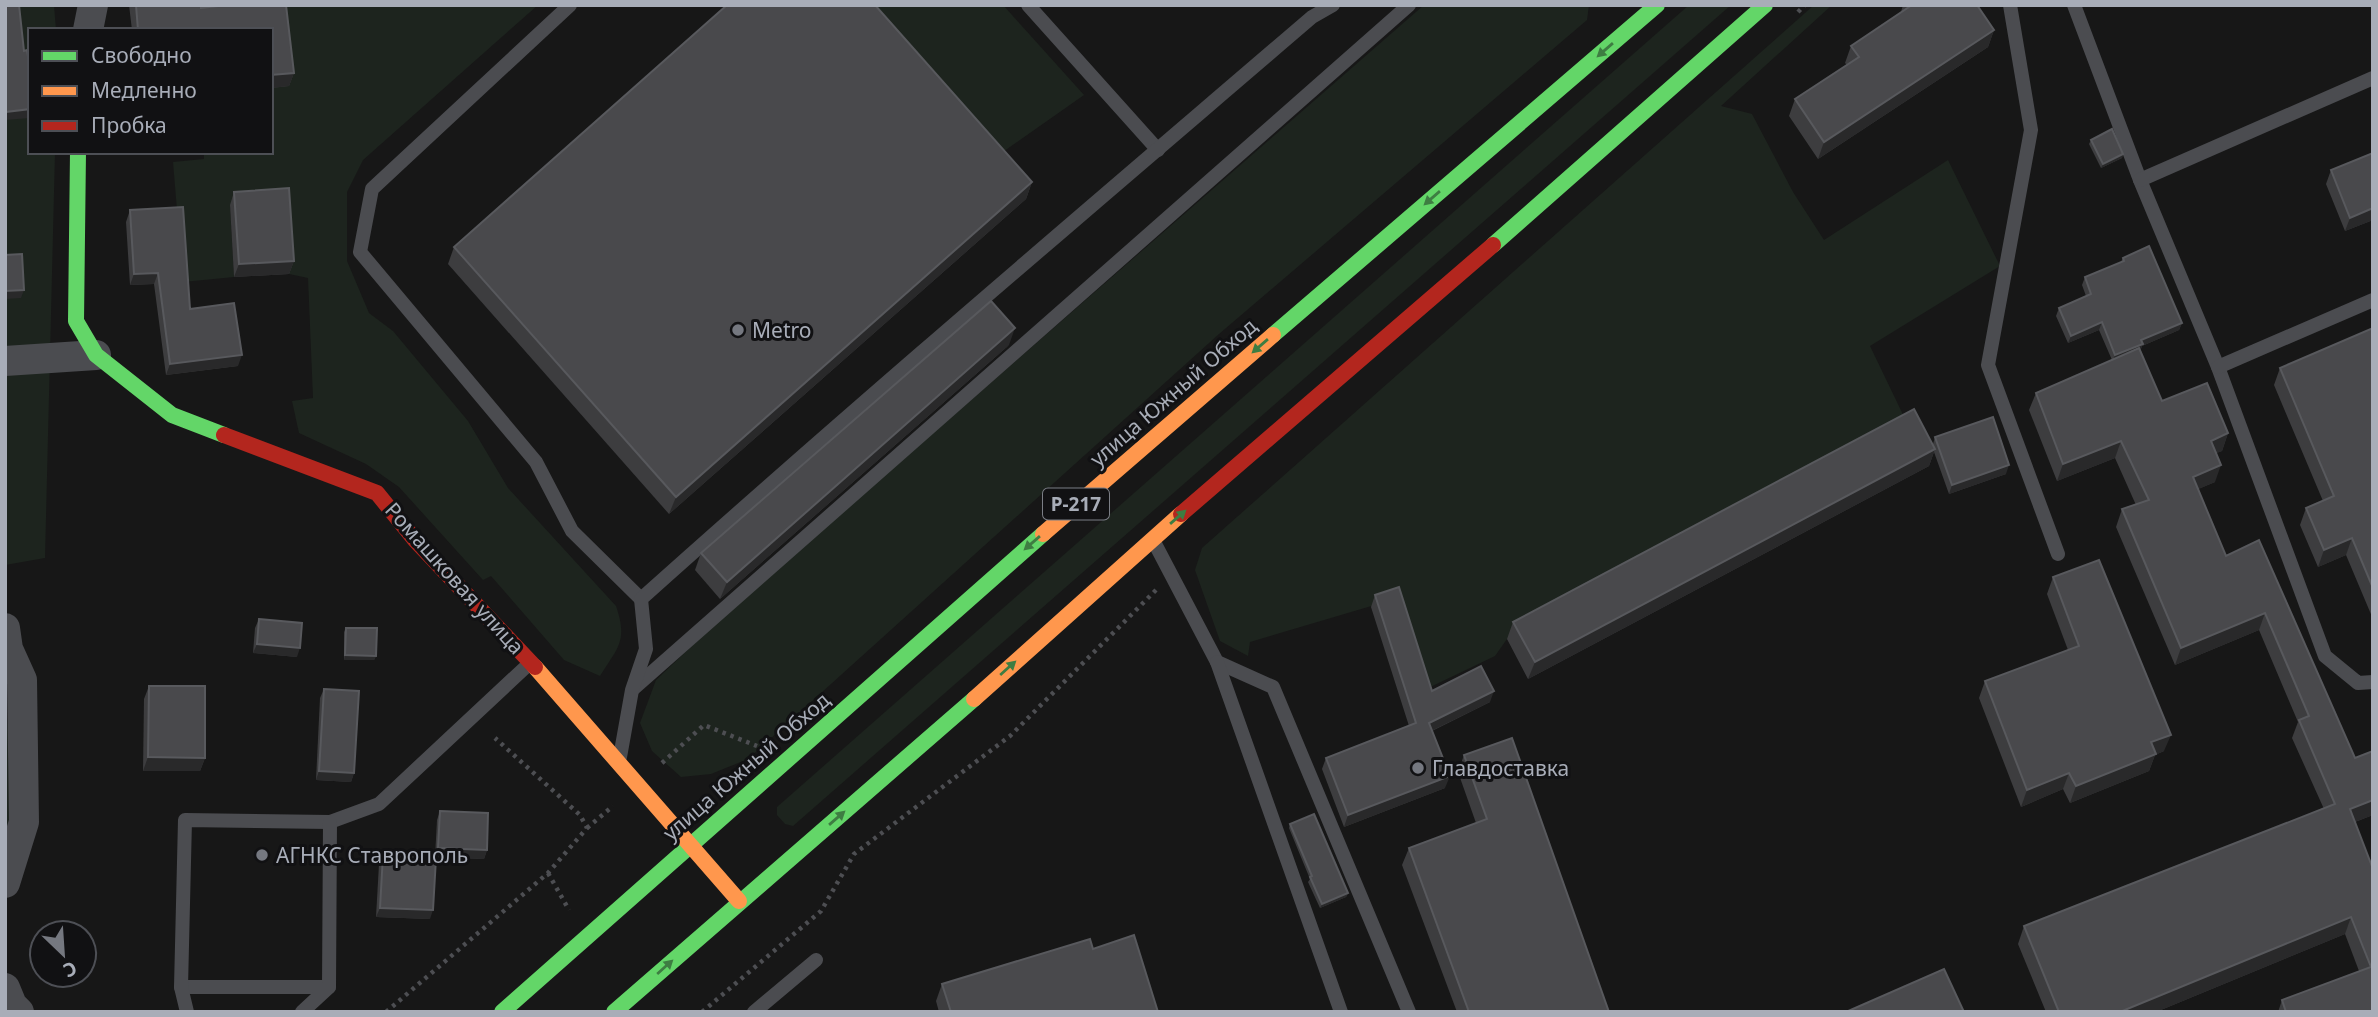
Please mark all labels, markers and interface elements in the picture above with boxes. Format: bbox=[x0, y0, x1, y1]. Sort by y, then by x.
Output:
legend bbox=[28, 28, 273, 154]
text: Свободно bbox=[91, 41, 192, 69]
one-way arrow bbox=[1596, 42, 1614, 58]
text: Медленно bbox=[91, 76, 197, 104]
text: Пробка bbox=[91, 111, 167, 139]
one-way arrow bbox=[1424, 190, 1441, 205]
street label: улица Южный Обход bbox=[1084, 312, 1263, 472]
place label: Metro bbox=[752, 316, 811, 344]
marker: Metro bbox=[730, 322, 746, 338]
one-way arrow bbox=[1251, 338, 1268, 353]
road number: Р-217 bbox=[1043, 489, 1109, 520]
street label: Ромашковая улица bbox=[379, 496, 531, 660]
one-way arrow bbox=[1169, 509, 1187, 525]
one-way arrow bbox=[1023, 535, 1041, 551]
one-way arrow bbox=[1000, 661, 1017, 677]
street label: улица Южный Обход bbox=[657, 686, 836, 846]
place label: Главдоставка bbox=[1432, 754, 1569, 782]
marker: Главдоставка bbox=[1410, 760, 1426, 776]
one-way arrow bbox=[828, 810, 846, 826]
place label: АГНКС Ставрополь bbox=[276, 841, 468, 869]
marker: АГНКС Ставрополь bbox=[254, 847, 270, 863]
north arrow bbox=[28, 919, 98, 989]
text: С bbox=[59, 955, 81, 984]
one-way arrow bbox=[657, 960, 674, 975]

